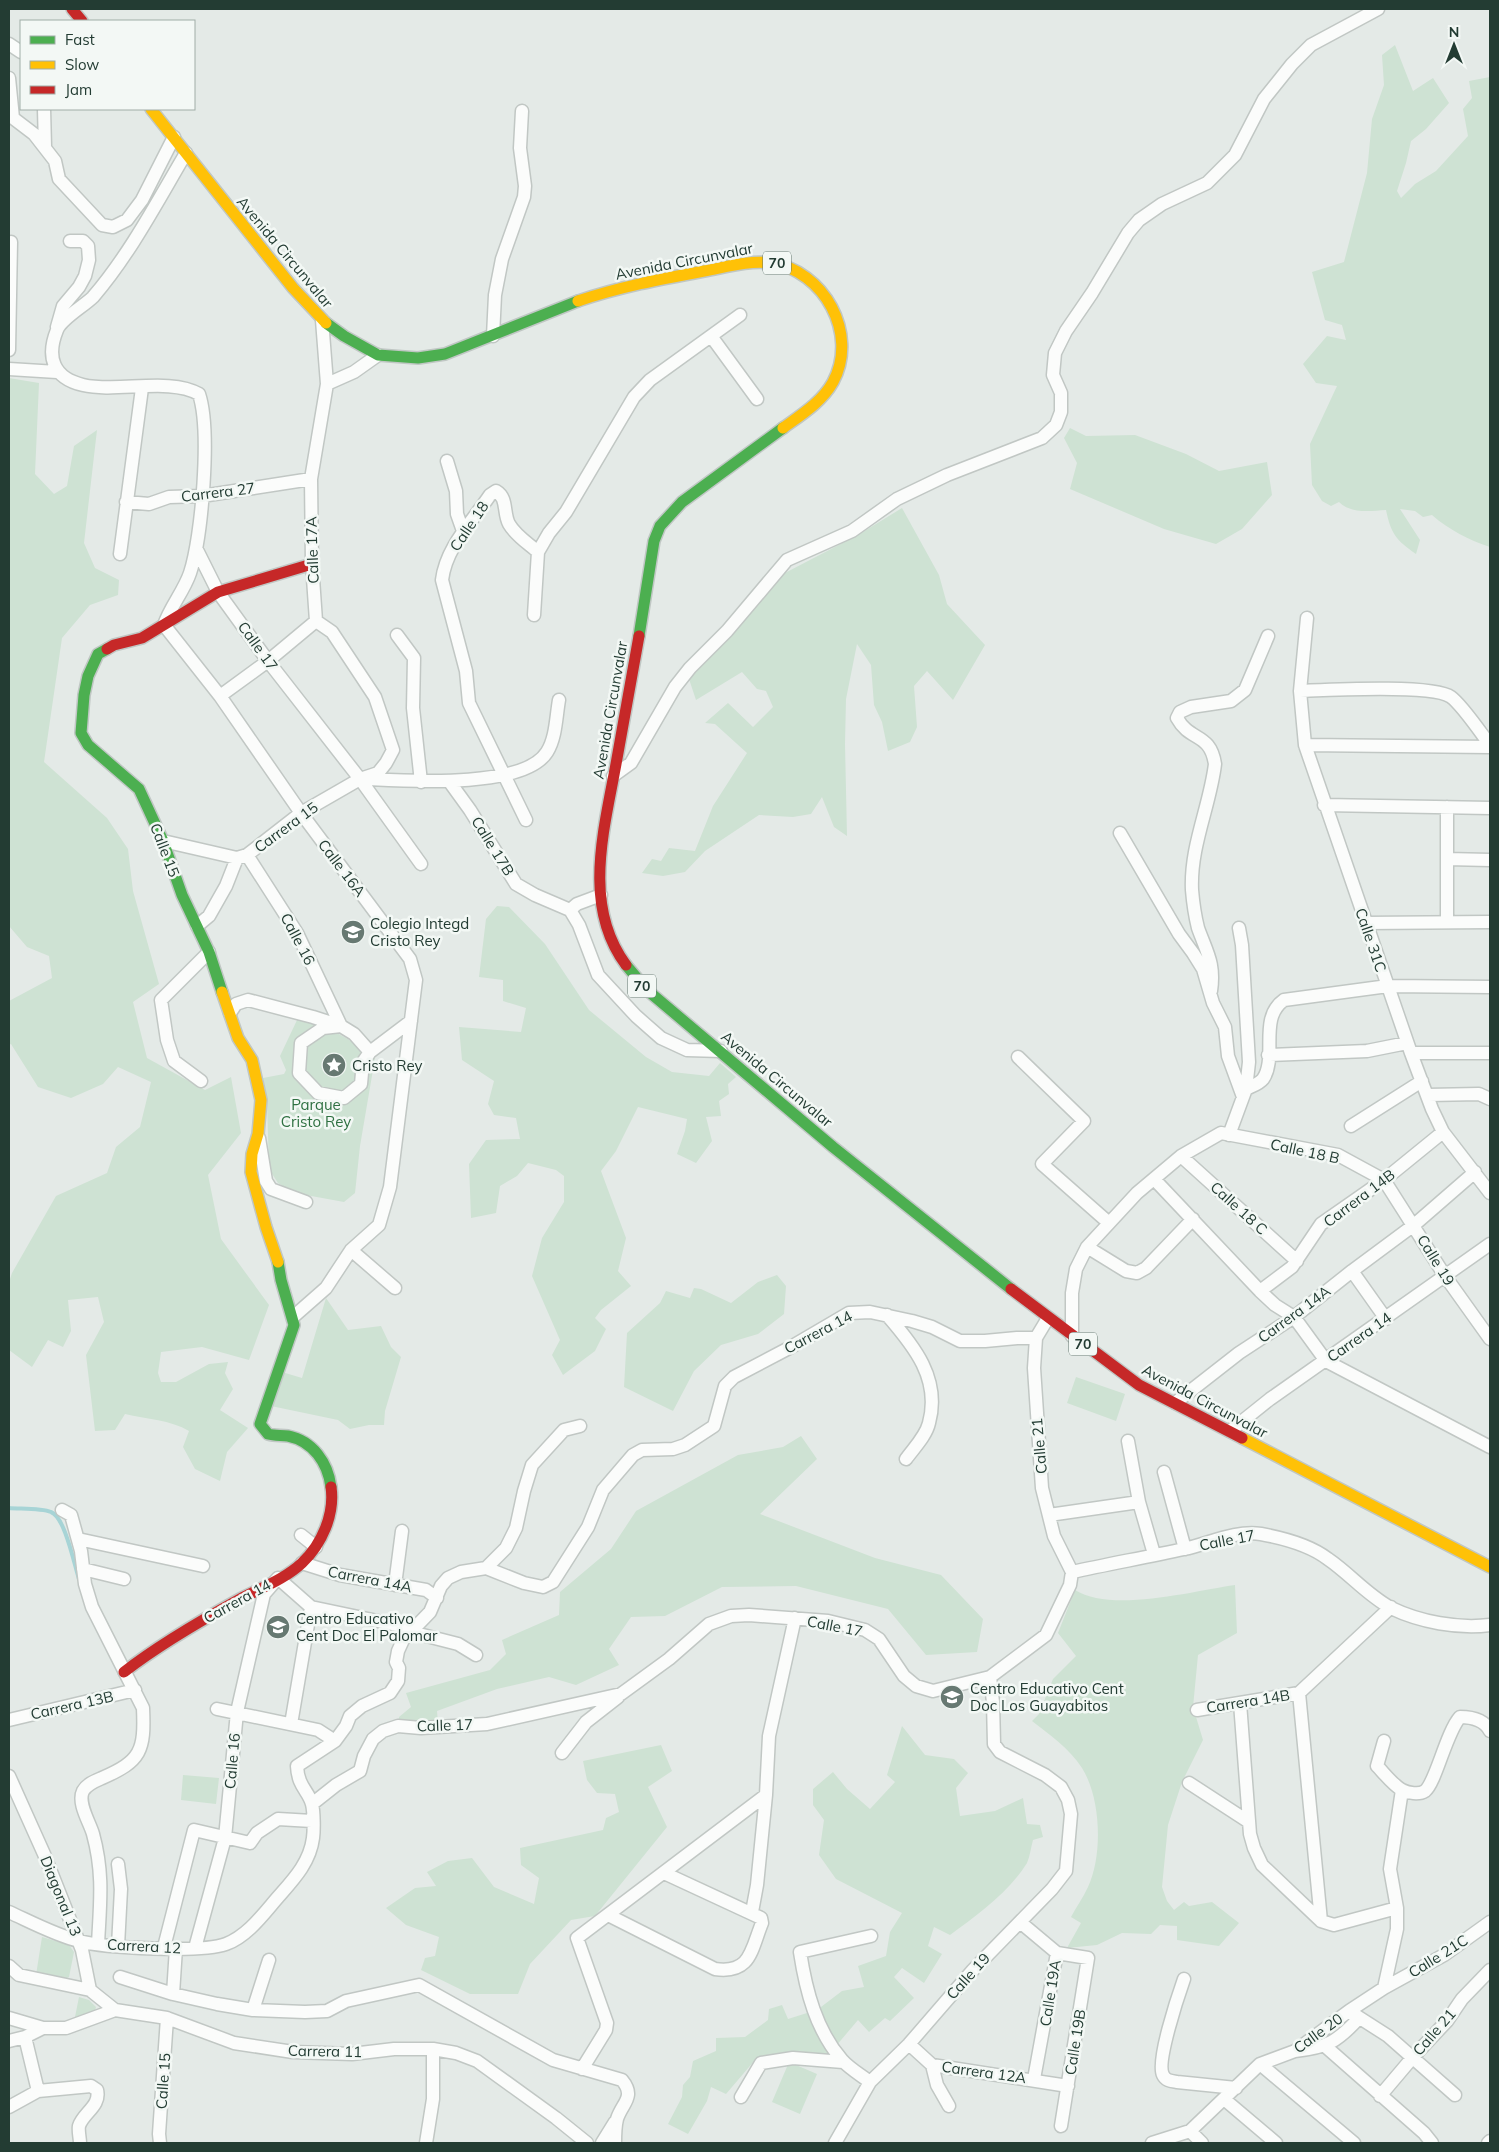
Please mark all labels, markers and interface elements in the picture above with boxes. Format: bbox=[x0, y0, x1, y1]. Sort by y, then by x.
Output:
legend bbox=[20, 20, 195, 110]
north arrow bbox=[1429, 20, 1479, 70]
text: N bbox=[1449, 23, 1459, 41]
text: Fast bbox=[65, 30, 95, 49]
text: Slow bbox=[65, 55, 99, 74]
text: Jam bbox=[65, 80, 92, 99]
street label: Avenida Circunvalar bbox=[233, 192, 338, 312]
street label: Avenida Circunvalar bbox=[614, 238, 755, 284]
road number: 70 bbox=[763, 252, 791, 274]
street label: Carrera 27 bbox=[180, 478, 256, 506]
street label: Calle 18 bbox=[445, 497, 493, 555]
street label: Calle 17A bbox=[301, 516, 323, 584]
street label: Calle 17 bbox=[234, 618, 282, 674]
street label: Avenida Circunvalar bbox=[589, 639, 632, 780]
street label: Carrera 15 bbox=[250, 797, 322, 857]
street label: Calle 17B bbox=[467, 813, 519, 879]
street label: Calle 15 bbox=[146, 820, 184, 880]
street label: Calle 16A bbox=[314, 835, 370, 901]
street label: Calle 31C bbox=[1351, 905, 1391, 975]
street label: Calle 16 bbox=[276, 910, 320, 968]
place label: Colegio Integd Cristo Rey bbox=[370, 914, 469, 950]
school or university icon: Colegio Integd Cristo Rey bbox=[340, 919, 366, 945]
road number: 70 bbox=[628, 974, 656, 998]
street label: Avenida Circunvalar bbox=[717, 1027, 837, 1132]
place icon: Cristo Rey bbox=[321, 1052, 347, 1078]
place label: Cristo Rey bbox=[352, 1056, 423, 1075]
park label: Parque Cristo Rey bbox=[281, 1095, 351, 1131]
street label: Calle 18 B bbox=[1269, 1134, 1341, 1168]
street label: Carrera 14B bbox=[1320, 1165, 1398, 1231]
street label: Calle 18 C bbox=[1206, 1177, 1272, 1239]
street label: Calle 19 bbox=[1413, 1231, 1459, 1289]
street label: Carrera 14A bbox=[1254, 1281, 1334, 1347]
street label: Carrera 14 bbox=[781, 1306, 855, 1358]
street label: Carrera 14 bbox=[1323, 1308, 1395, 1366]
road number: 70 bbox=[1069, 1332, 1097, 1356]
street label: Avenida Circunvalar bbox=[1139, 1360, 1272, 1442]
street label: Calle 21 bbox=[1027, 1417, 1051, 1475]
street label: Calle 17 bbox=[1198, 1525, 1256, 1555]
street label: Carrera 14A bbox=[326, 1562, 414, 1596]
street label: Carrera 14 bbox=[200, 1575, 274, 1627]
place label: Centro Educativo Cent Doc El Palomar bbox=[296, 1609, 438, 1645]
street label: Calle 17 bbox=[806, 1611, 864, 1641]
school or university icon: Centro Educativo Cent Doc El Palomar bbox=[265, 1614, 291, 1640]
place label: Centro Educativo Cent Doc Los Guayabitos bbox=[970, 1679, 1124, 1715]
school or university icon: Centro Educativo Cent Doc Los Guayabitos bbox=[939, 1684, 965, 1710]
street label: Carrera 14B bbox=[1205, 1685, 1291, 1717]
street label: Carrera 13B bbox=[29, 1686, 115, 1724]
street label: Calle 17 bbox=[417, 1715, 473, 1735]
street label: Calle 16 bbox=[220, 1732, 244, 1790]
street label: Diagonal 13 bbox=[36, 1853, 86, 1939]
street label: Calle 21C bbox=[1405, 1930, 1471, 1982]
street label: Carrera 12 bbox=[106, 1935, 182, 1957]
street label: Calle 19 bbox=[942, 1949, 994, 2003]
street label: Calle 19A bbox=[1035, 1958, 1065, 2028]
street label: Calle 21 bbox=[1408, 2005, 1460, 2059]
street label: Calle 19B bbox=[1060, 2008, 1090, 2076]
street label: Calle 20 bbox=[1290, 2009, 1346, 2057]
street label: Carrera 11 bbox=[288, 2041, 362, 2061]
street label: Calle 15 bbox=[152, 2052, 174, 2110]
street label: Carrera 12A bbox=[940, 2057, 1028, 2087]

